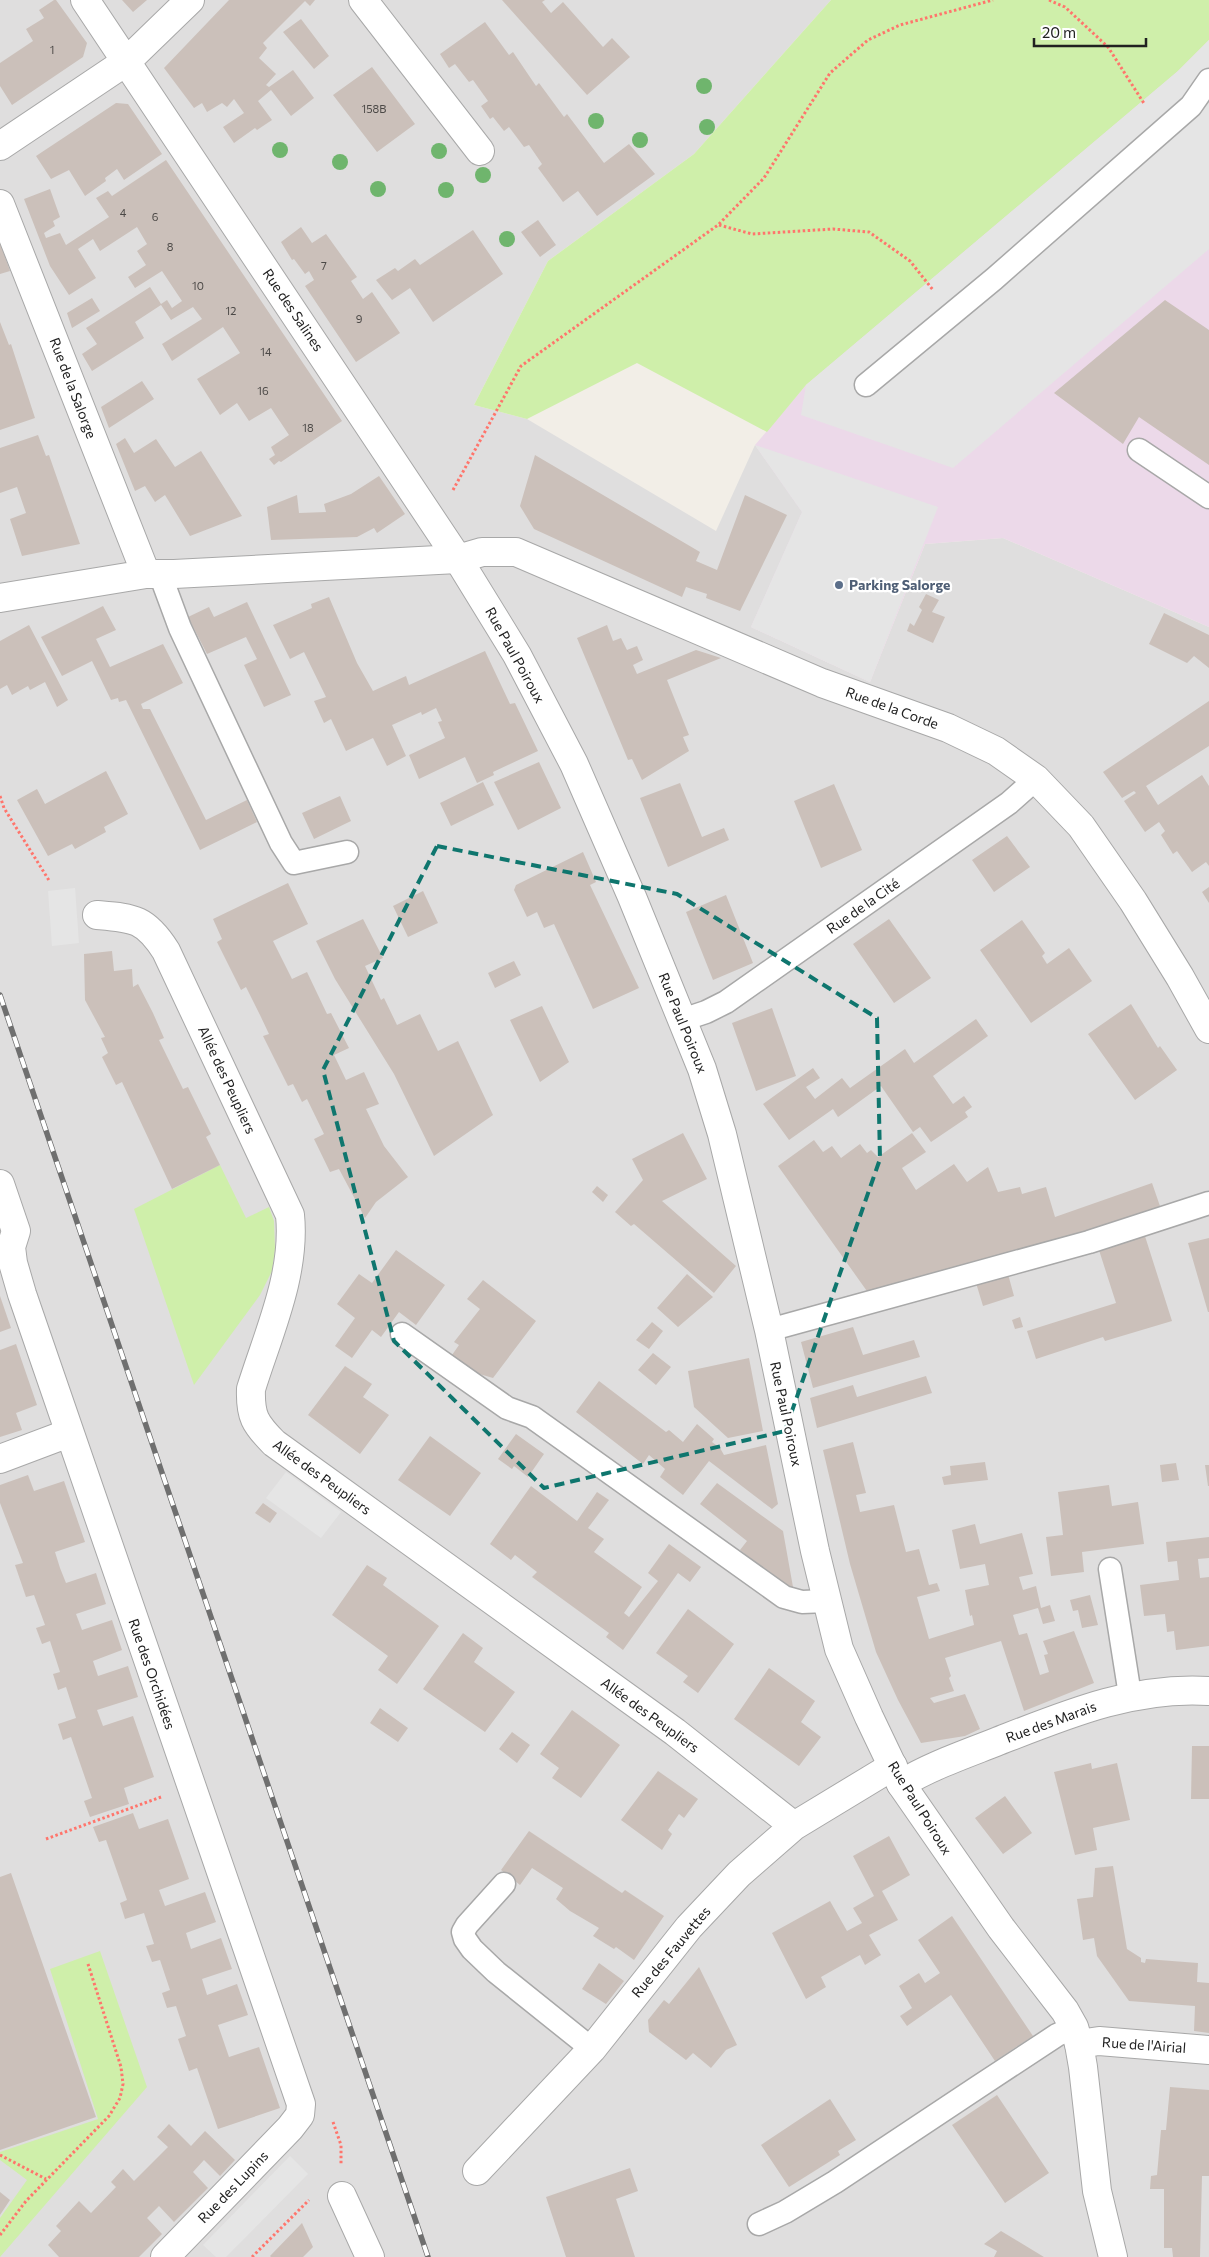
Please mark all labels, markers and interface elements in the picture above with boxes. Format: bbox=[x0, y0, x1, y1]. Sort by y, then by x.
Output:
scale bar bbox=[1034, 15, 1146, 47]
text: 20 m bbox=[1042, 23, 1076, 41]
house number: 1 bbox=[50, 43, 54, 56]
house number: 158B bbox=[362, 102, 386, 115]
house number: 4 bbox=[120, 206, 127, 219]
house number: 6 bbox=[152, 210, 159, 223]
house number: 8 bbox=[167, 240, 174, 253]
house number: 7 bbox=[321, 259, 327, 272]
street label: Rue des Salines bbox=[259, 265, 327, 354]
house number: 10 bbox=[192, 279, 204, 292]
house number: 12 bbox=[226, 304, 236, 317]
house number: 9 bbox=[356, 312, 363, 325]
street label: Rue de la Salorge bbox=[46, 335, 101, 441]
house number: 14 bbox=[260, 345, 272, 358]
house number: 16 bbox=[257, 384, 269, 397]
house number: 18 bbox=[302, 421, 314, 434]
place label: Parking Salorge bbox=[849, 576, 950, 593]
marker: Parking Salorge bbox=[833, 579, 845, 591]
street label: Rue Paul Poiroux bbox=[482, 604, 549, 706]
street label: Rue de la Corde bbox=[843, 683, 941, 732]
street label: Rue de la Cité bbox=[823, 874, 902, 937]
street label: Rue Paul Poiroux bbox=[656, 970, 712, 1076]
street label: Allée des Peupliers bbox=[195, 1023, 260, 1136]
street label: Rue Paul Poiroux bbox=[767, 1360, 806, 1468]
street label: Allée des Peupliers bbox=[270, 1435, 375, 1518]
street label: Rue des Orchidées bbox=[126, 1616, 179, 1732]
street label: Allée des Peupliers bbox=[598, 1673, 703, 1756]
street label: Rue des Marais bbox=[1003, 1697, 1098, 1746]
street label: Rue Paul Poiroux bbox=[885, 1758, 956, 1858]
street label: Rue des Fauvettes bbox=[627, 1903, 714, 2001]
street label: Rue de l'Airial bbox=[1101, 2033, 1187, 2056]
street label: Rue des Lupins bbox=[194, 2147, 271, 2226]

